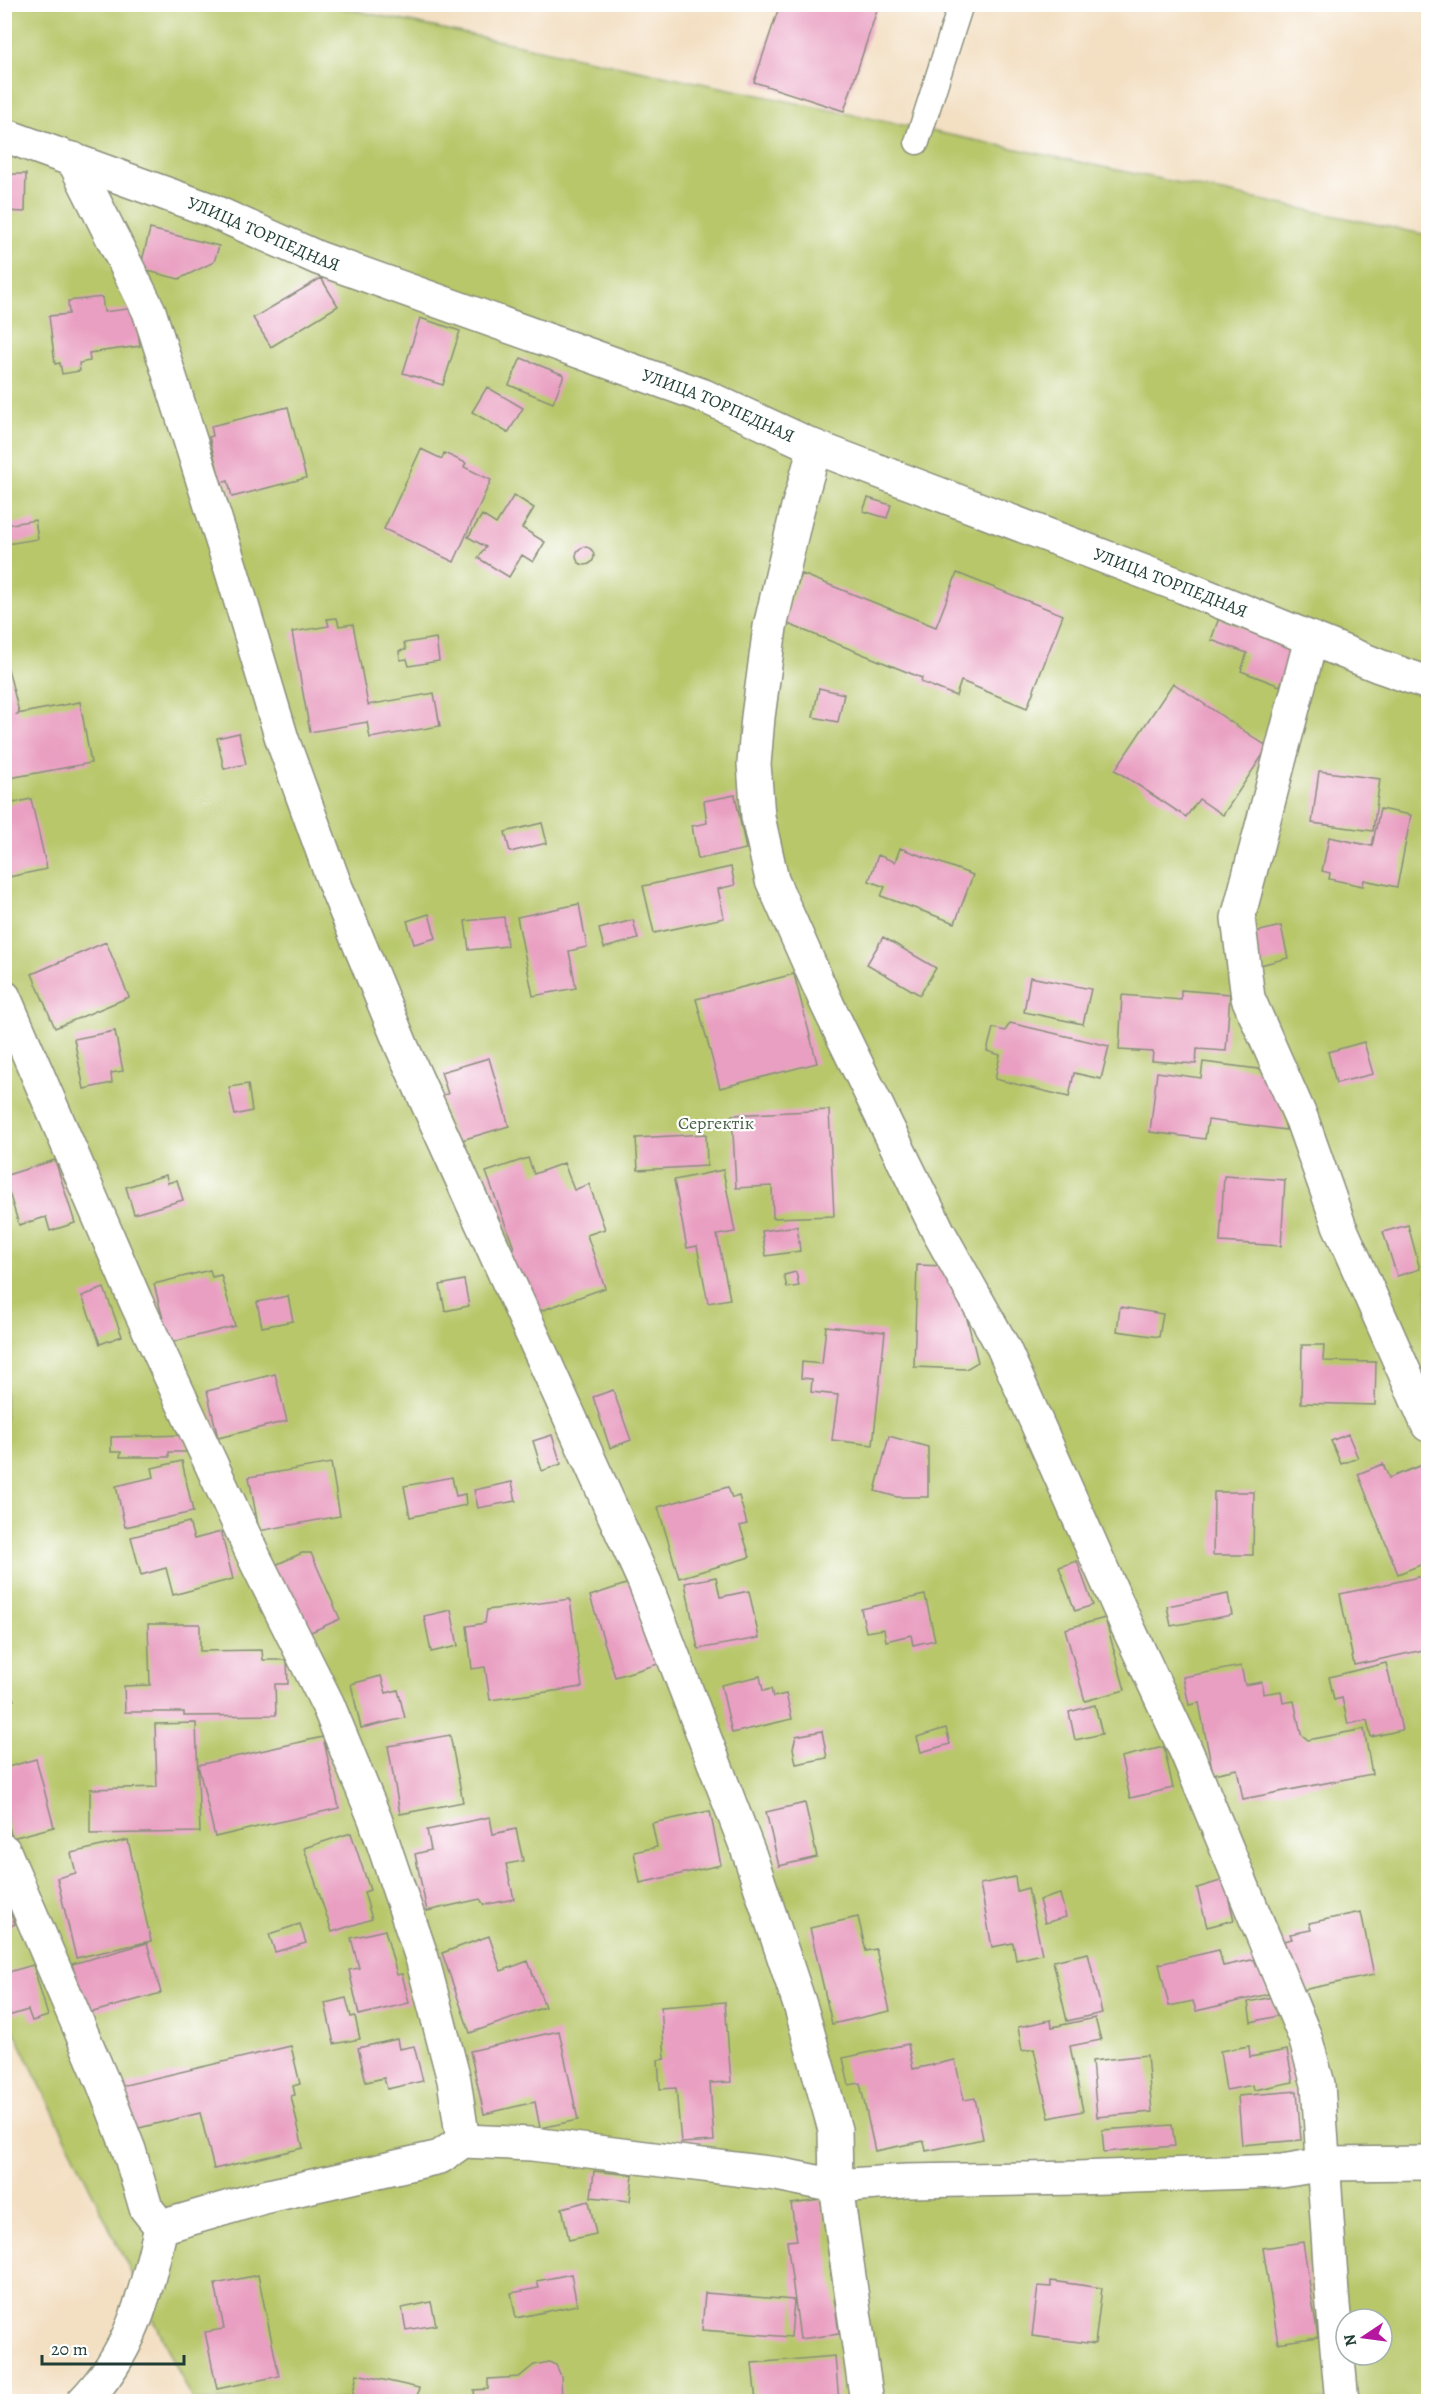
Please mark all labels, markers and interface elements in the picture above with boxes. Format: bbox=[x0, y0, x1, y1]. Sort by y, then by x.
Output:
street label: УЛИЦА ТОРПЕДНАЯ bbox=[184, 191, 343, 277]
street label: УЛИЦА ТОРПЕДНАЯ bbox=[639, 363, 799, 448]
street label: УЛИЦА ТОРПЕДНАЯ bbox=[1090, 542, 1251, 624]
park label: Сергектік bbox=[678, 1111, 754, 1135]
north arrow bbox=[1334, 2307, 1394, 2367]
scale bar bbox=[42, 2328, 184, 2366]
text: N bbox=[1338, 2332, 1362, 2348]
text: 20 m bbox=[51, 2337, 88, 2361]

